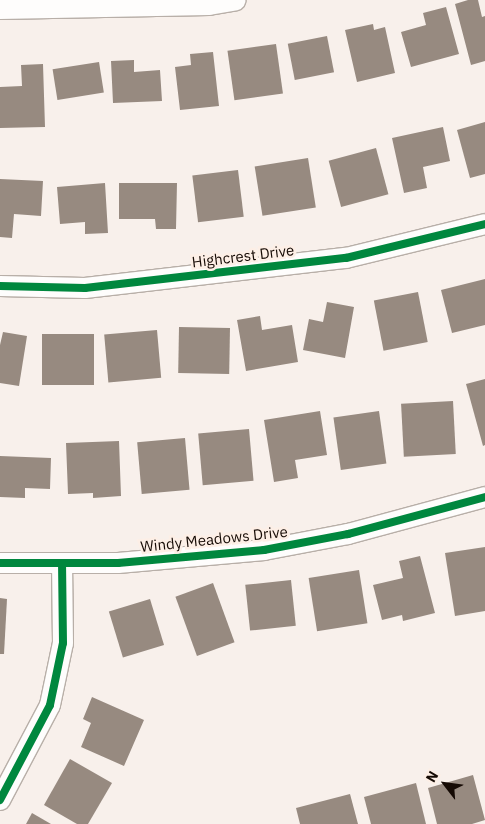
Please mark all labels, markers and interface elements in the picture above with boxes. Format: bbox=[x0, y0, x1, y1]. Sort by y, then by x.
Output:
street label: Highcrest Drive bbox=[191, 241, 295, 271]
street label: Windy Meadows Drive bbox=[139, 522, 289, 556]
north arrow bbox=[420, 759, 470, 809]
text: N bbox=[422, 768, 442, 785]

